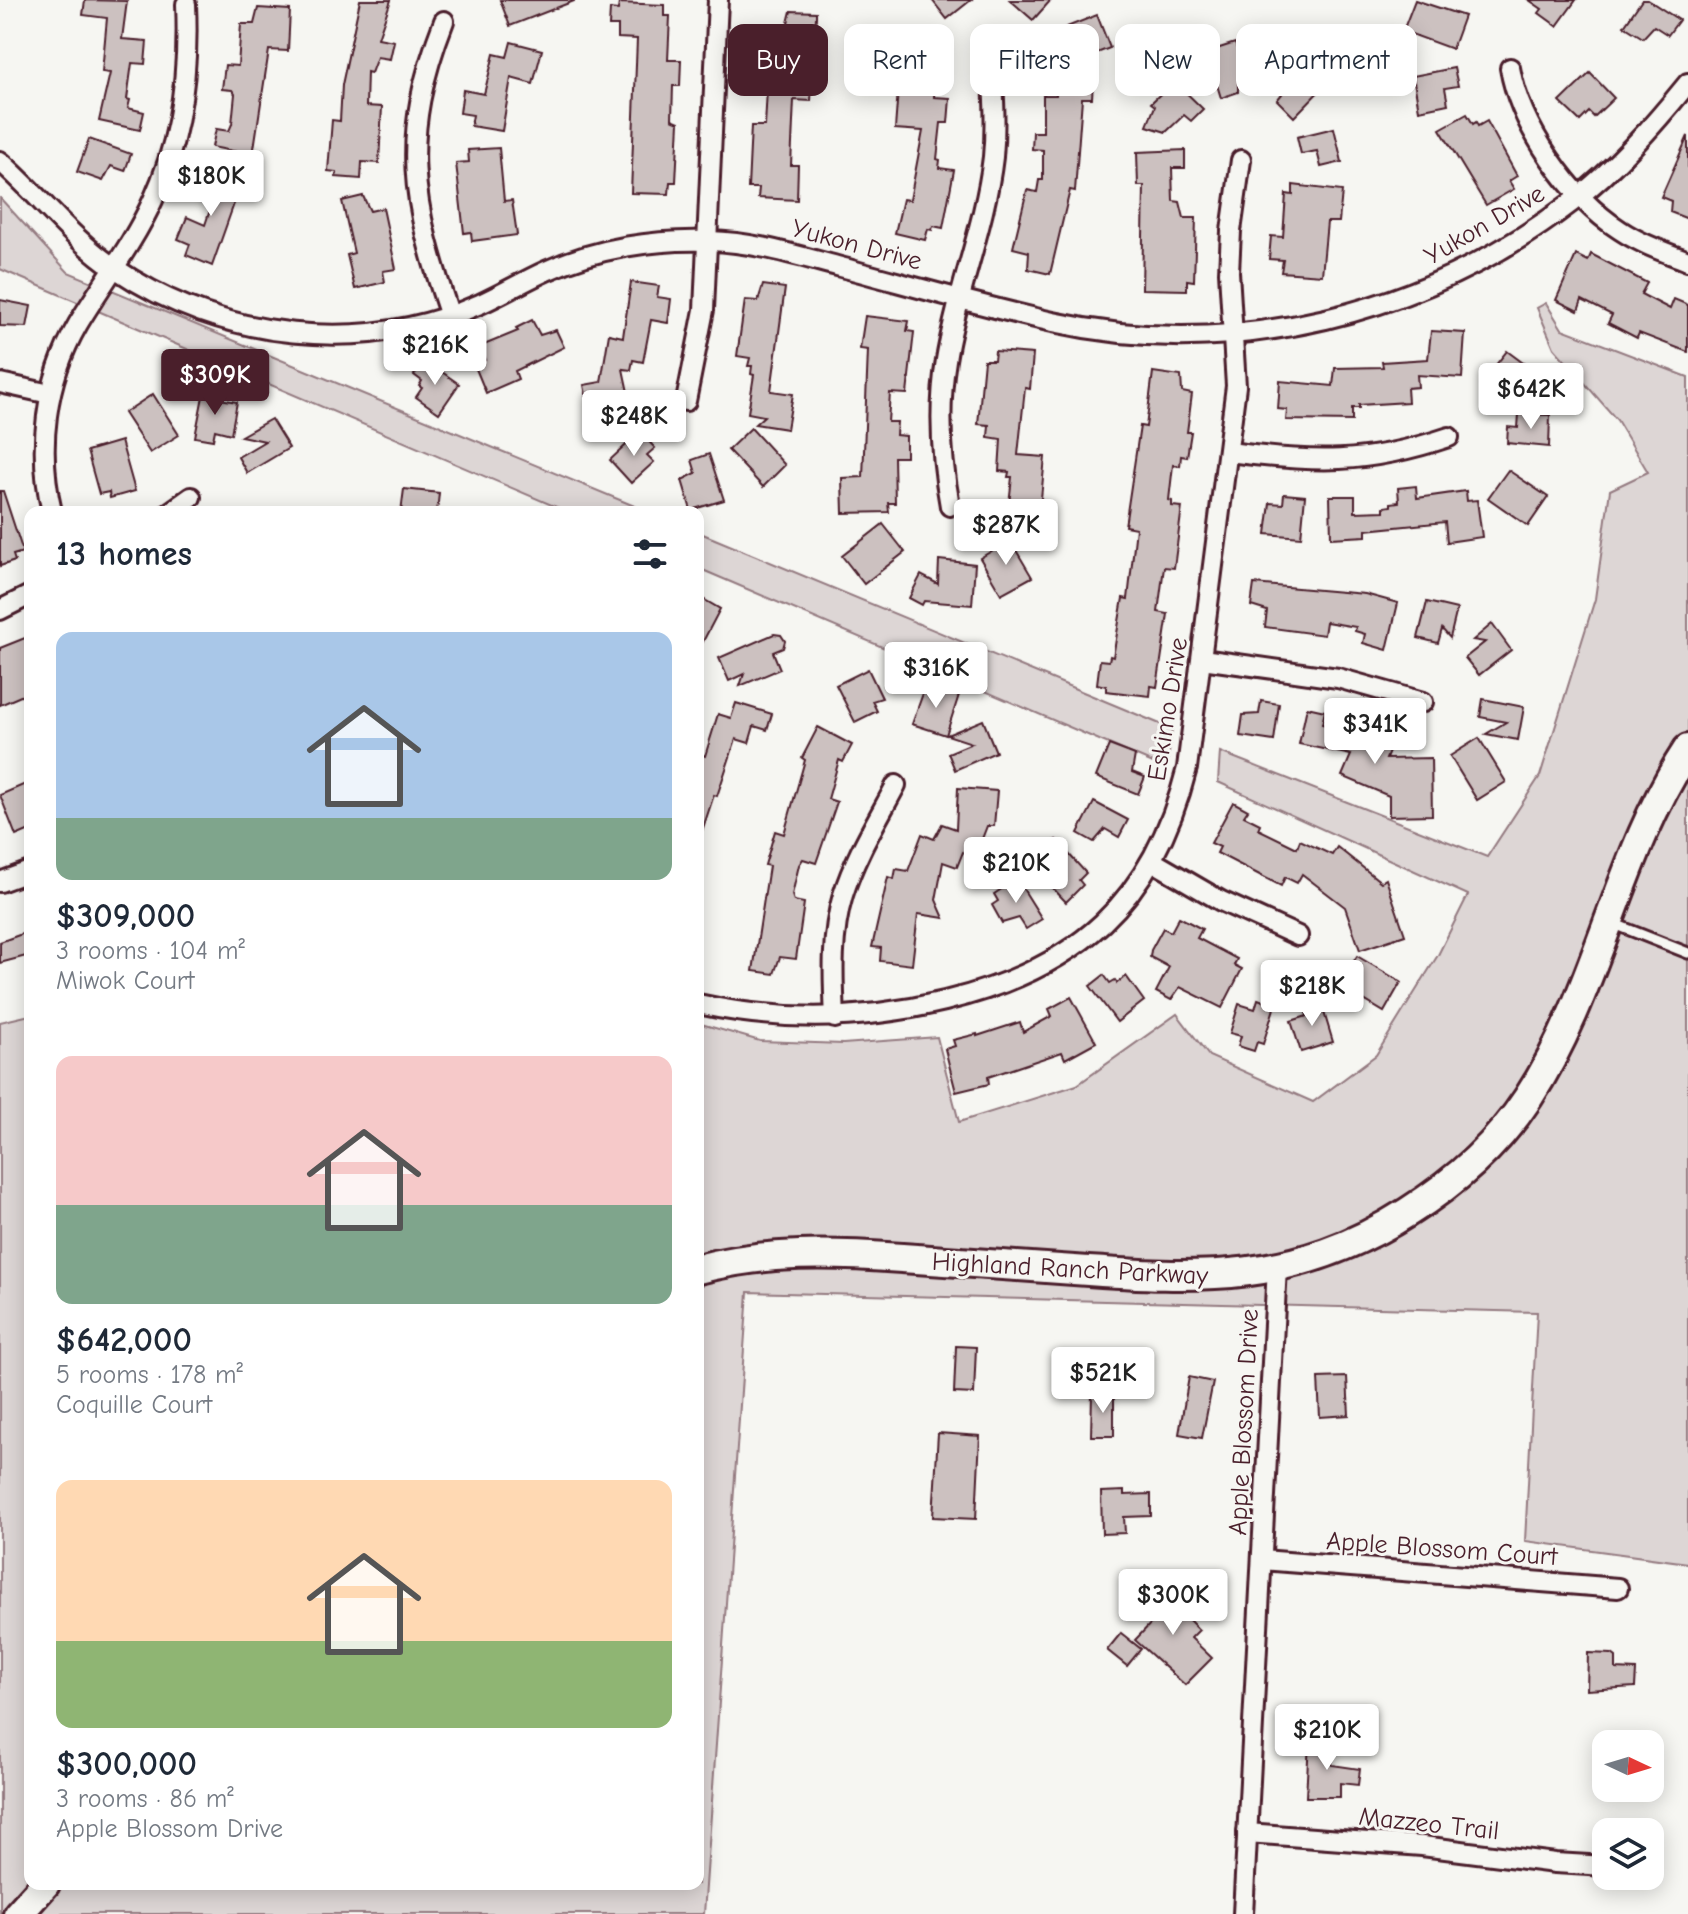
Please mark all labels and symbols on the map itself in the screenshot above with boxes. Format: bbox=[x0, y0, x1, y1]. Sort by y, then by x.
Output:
pin: $180K bbox=[155, 150, 267, 218]
street label: Yukon Drive bbox=[1419, 178, 1550, 271]
street label: Yukon Drive bbox=[788, 213, 925, 277]
pin: $216K bbox=[379, 319, 491, 387]
pin: $309K bbox=[159, 349, 271, 417]
pin: $642K bbox=[1475, 363, 1587, 431]
pin: $248K bbox=[578, 390, 690, 458]
pin: $287K bbox=[950, 499, 1062, 567]
street label: Eskimo Drive bbox=[1142, 635, 1194, 783]
pin: $316K bbox=[880, 642, 992, 710]
pin: $341K bbox=[1319, 698, 1431, 766]
pin: $210K bbox=[960, 837, 1072, 905]
pin: $218K bbox=[1256, 960, 1368, 1028]
street label: Highland Ranch Parkway bbox=[931, 1247, 1209, 1291]
street label: Apple Blossom Drive bbox=[1223, 1308, 1265, 1536]
pin: $521K bbox=[1047, 1347, 1159, 1415]
street label: Apple Blossom Court bbox=[1325, 1526, 1560, 1572]
pin: $300K bbox=[1117, 1569, 1229, 1637]
pin: $210K bbox=[1271, 1704, 1383, 1772]
north arrow bbox=[1592, 1730, 1664, 1802]
street label: Mazzeo Trail bbox=[1357, 1802, 1501, 1846]

